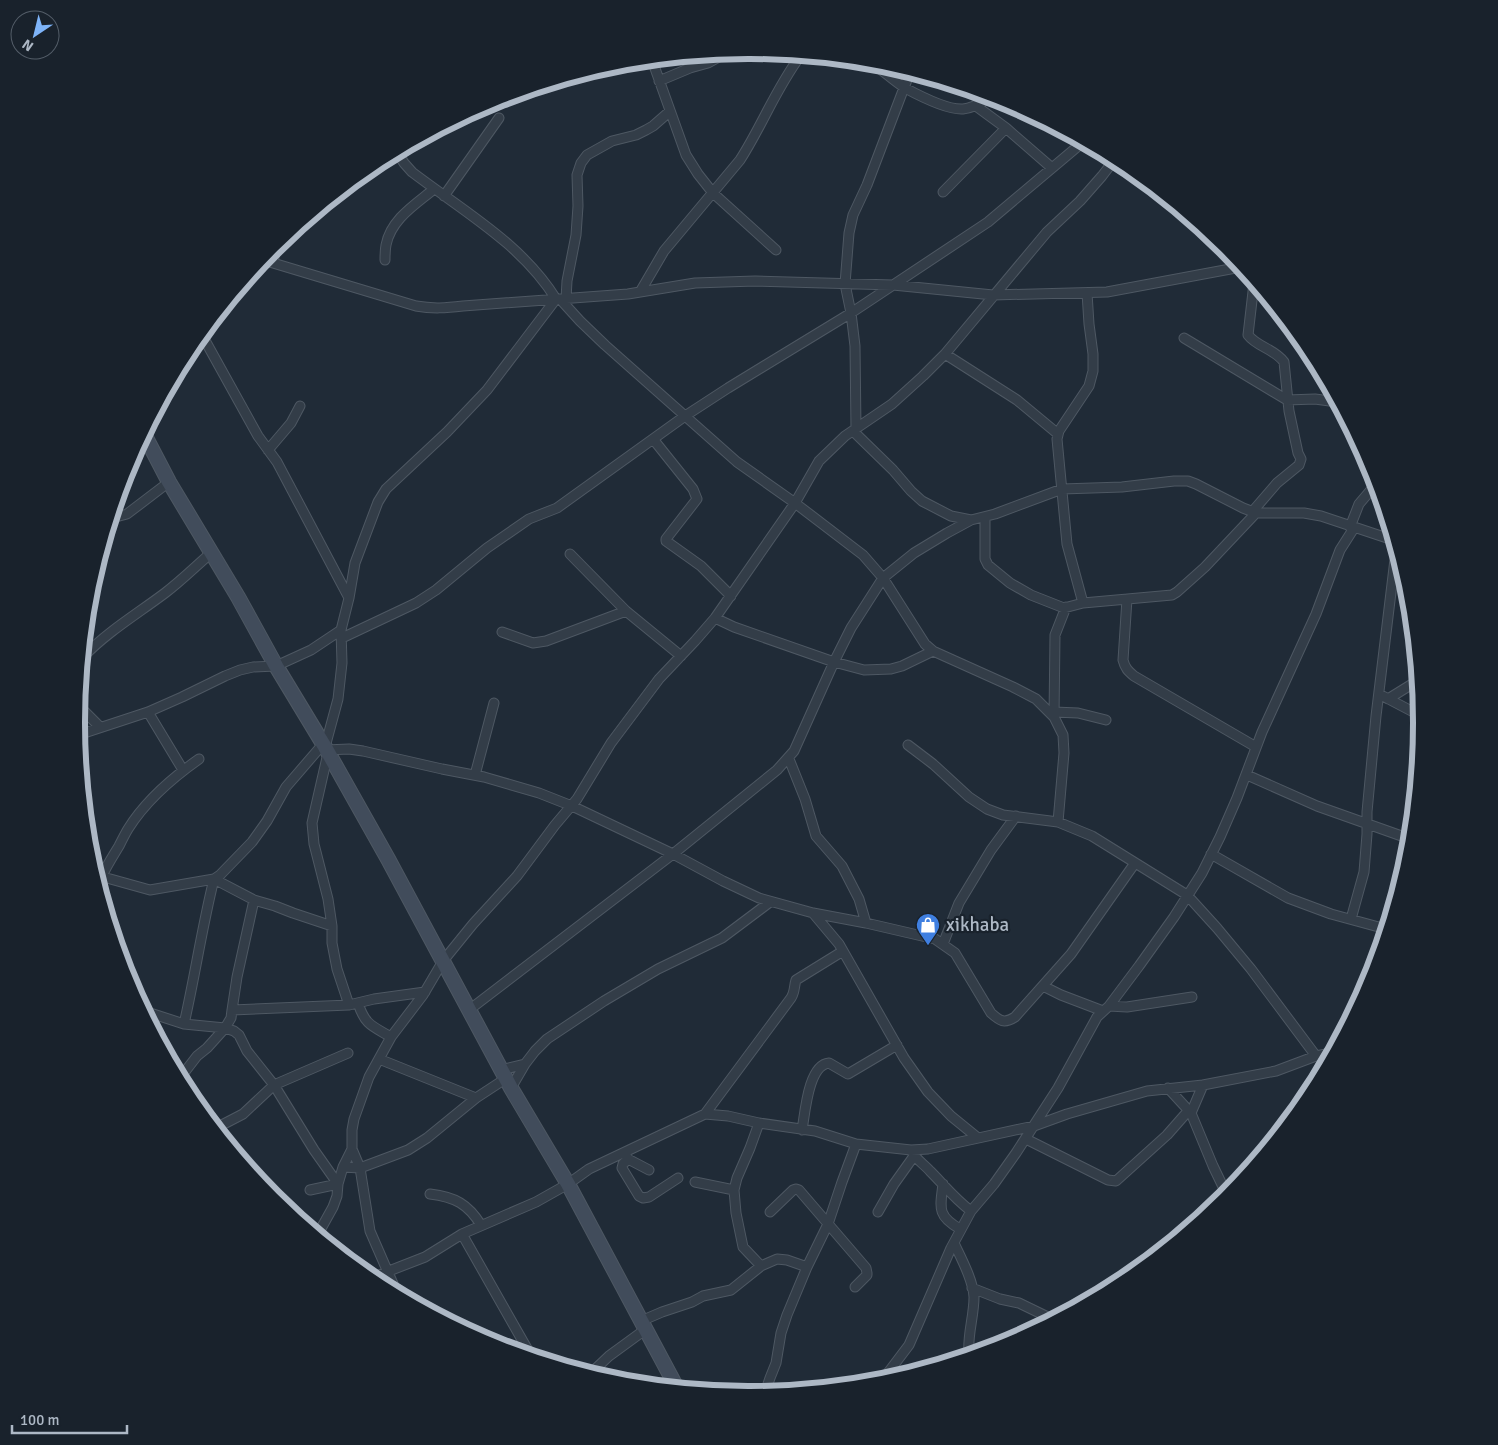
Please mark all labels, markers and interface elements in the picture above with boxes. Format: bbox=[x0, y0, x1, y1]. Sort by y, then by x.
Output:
north arrow bbox=[10, 10, 60, 60]
text: N bbox=[19, 35, 37, 55]
shop icon: xikhaba bbox=[915, 912, 941, 946]
place label: xikhaba bbox=[946, 913, 1009, 937]
scale bar bbox=[12, 1402, 128, 1434]
text: 100 m bbox=[20, 1411, 60, 1429]

